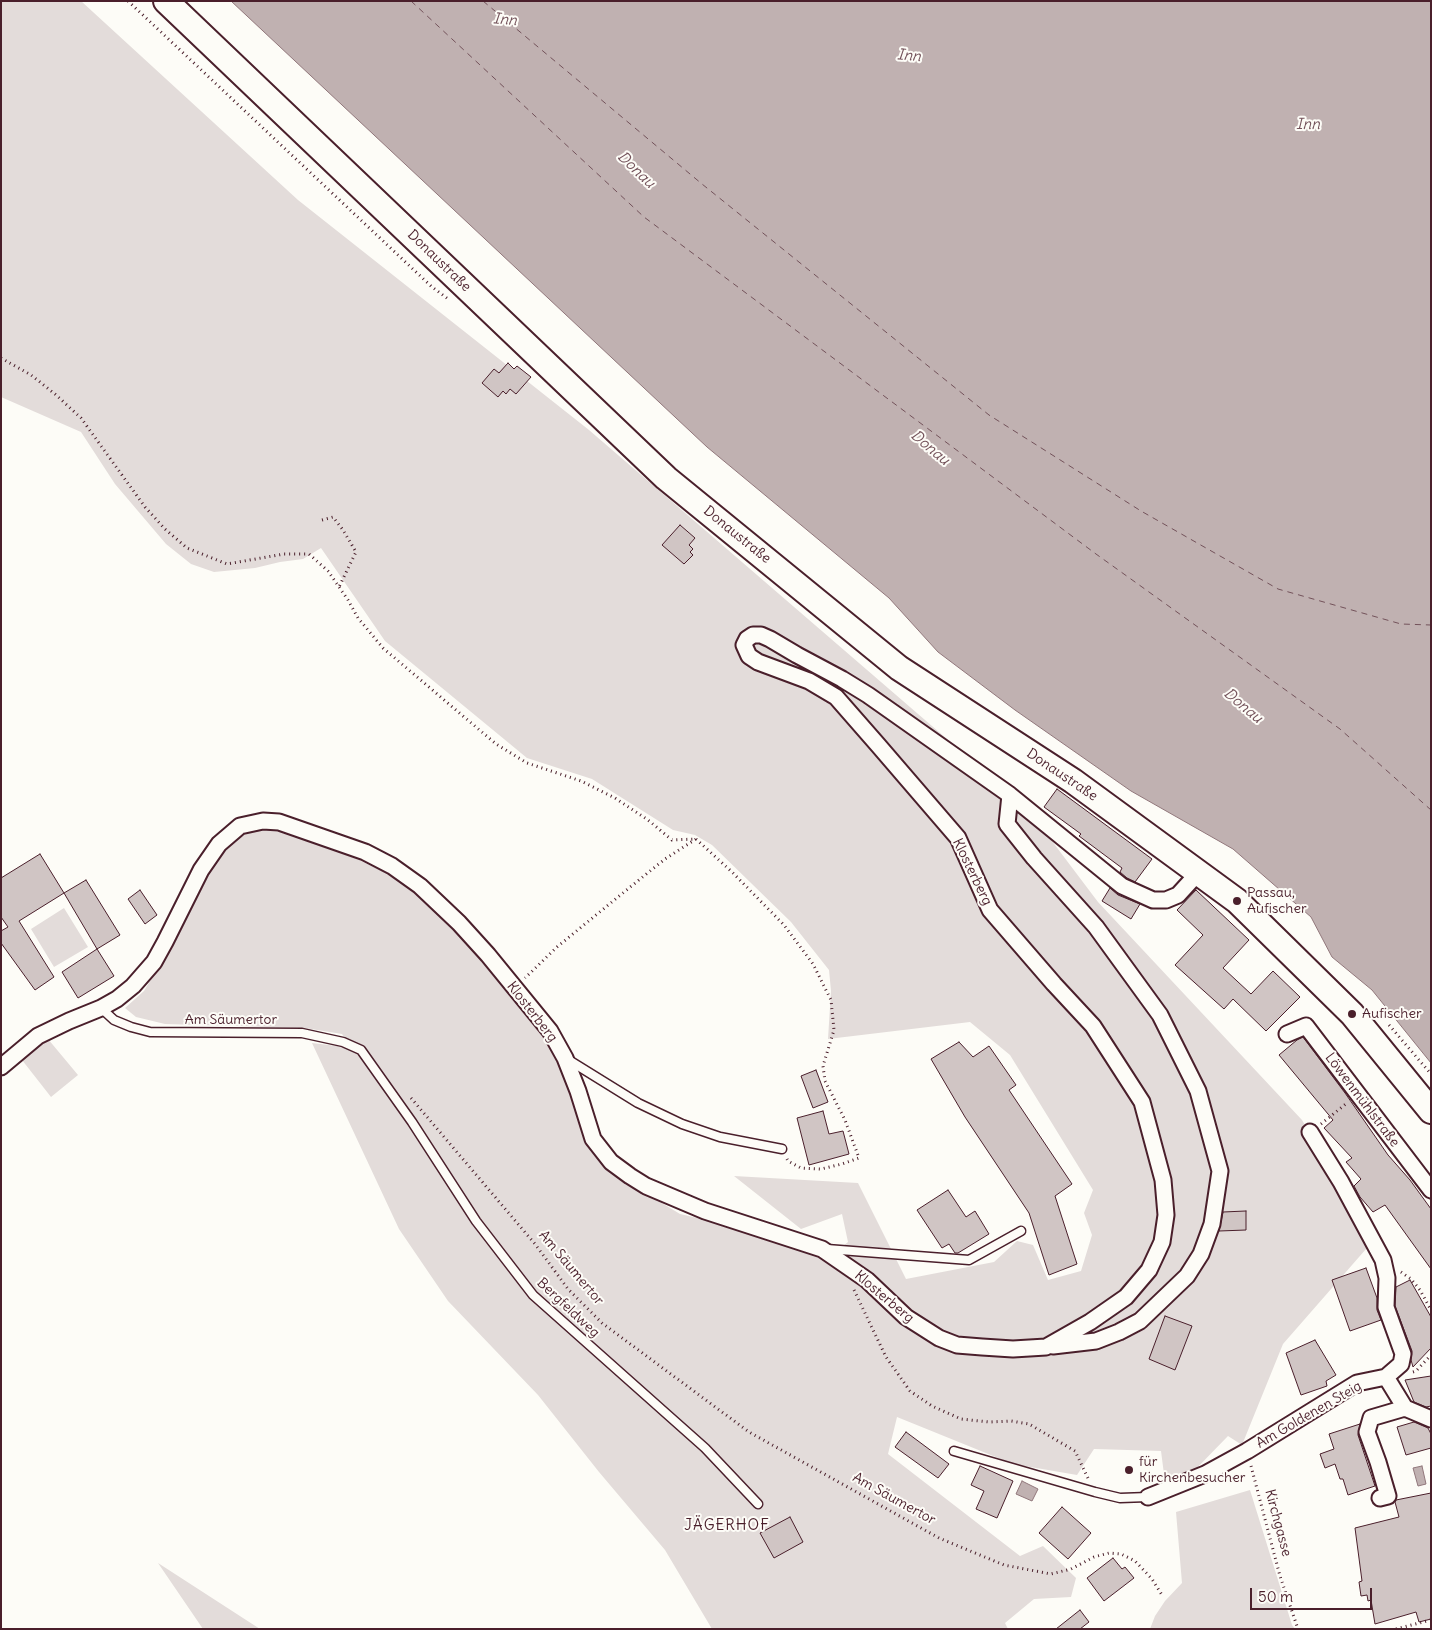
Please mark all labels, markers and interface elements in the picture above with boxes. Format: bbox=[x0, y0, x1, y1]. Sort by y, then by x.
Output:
water label: Inn bbox=[492, 10, 518, 30]
water label: Inn bbox=[896, 46, 922, 66]
water label: Inn bbox=[1296, 116, 1320, 134]
water label: Donau bbox=[614, 148, 658, 192]
street label: Donaustraße bbox=[404, 227, 474, 295]
water label: Donau bbox=[907, 427, 953, 469]
street label: Donaustraße bbox=[700, 503, 774, 567]
water label: Donau bbox=[1220, 685, 1266, 727]
street label: Donaustraße bbox=[1023, 745, 1101, 805]
street label: Klosterberg bbox=[949, 836, 995, 908]
place label: Passau, Aufischer bbox=[1247, 885, 1307, 918]
marker: Passau, Aufischer bbox=[1231, 895, 1243, 907]
street label: Klosterberg bbox=[503, 978, 561, 1046]
place label: Aufischer bbox=[1362, 1006, 1422, 1022]
marker: Aufischer bbox=[1346, 1008, 1358, 1020]
street label: Am Säumertor bbox=[185, 1012, 277, 1028]
street label: Löwenmühlstraße bbox=[1321, 1050, 1403, 1150]
street label: Am Säumertor bbox=[535, 1227, 607, 1309]
street label: Klosterberg bbox=[851, 1267, 917, 1327]
street label: Bergfeldweg bbox=[533, 1275, 603, 1341]
street label: Am Goldenen Steig bbox=[1253, 1378, 1365, 1452]
place label: für Kirchenbesucher bbox=[1139, 1454, 1245, 1486]
marker: für Kirchenbesucher bbox=[1123, 1464, 1135, 1476]
street label: Am Säumertor bbox=[850, 1469, 938, 1529]
street label: Kirchgasse bbox=[1261, 1488, 1295, 1558]
district label: JÄGERHOF bbox=[683, 1517, 771, 1535]
scale bar bbox=[1252, 1578, 1374, 1610]
text: 50 m bbox=[1258, 1587, 1293, 1606]

